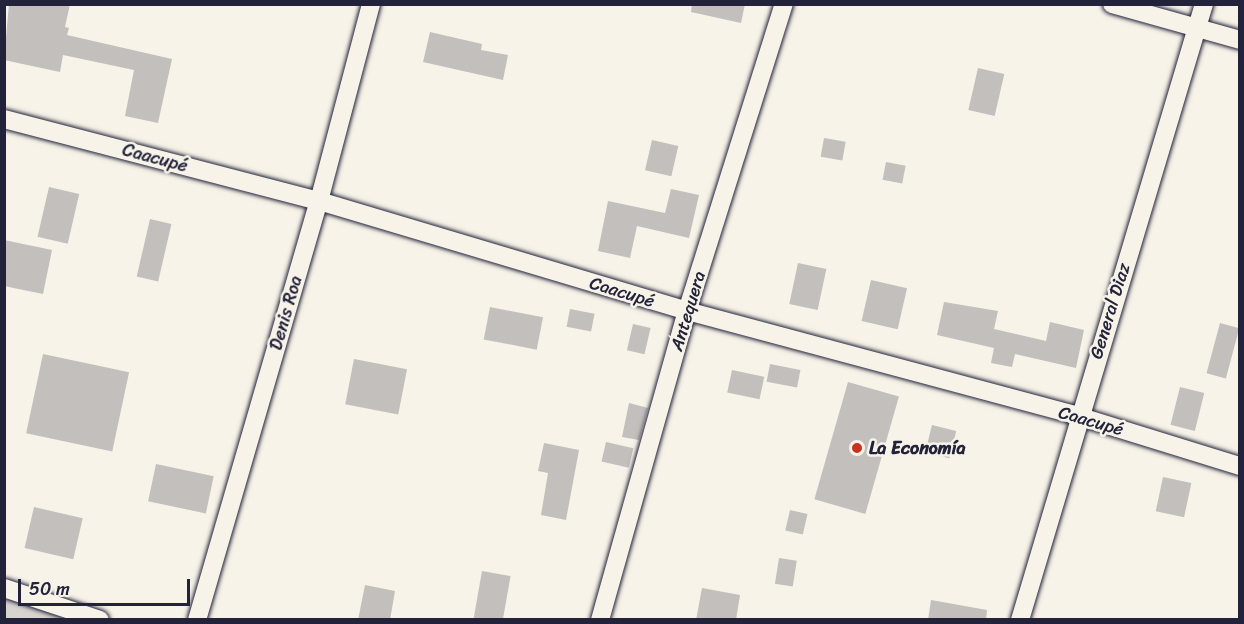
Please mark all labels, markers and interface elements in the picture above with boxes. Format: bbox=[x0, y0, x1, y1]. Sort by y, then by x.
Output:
street label: Caacupé bbox=[120, 139, 190, 177]
street label: General Diaz bbox=[1085, 261, 1135, 361]
street label: Antequera bbox=[666, 269, 710, 353]
street label: Caacupé bbox=[587, 272, 657, 312]
street label: Denis Roa bbox=[265, 273, 307, 353]
street label: Caacupé bbox=[1056, 401, 1126, 441]
place label: La Economía bbox=[869, 437, 966, 459]
marker: La Economía bbox=[850, 441, 864, 455]
scale bar bbox=[21, 567, 194, 605]
text: 50 m bbox=[29, 573, 70, 605]

